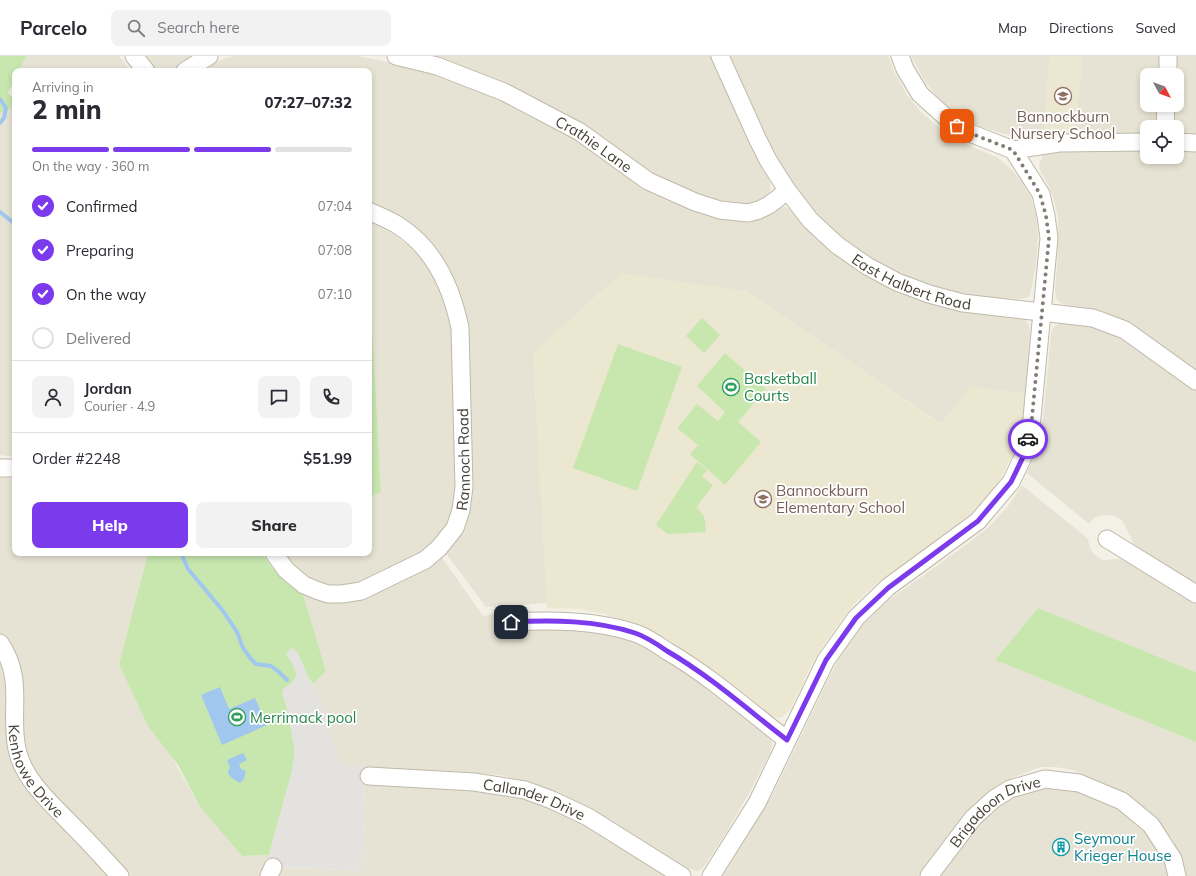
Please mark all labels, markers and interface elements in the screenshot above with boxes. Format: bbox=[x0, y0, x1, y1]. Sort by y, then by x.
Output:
search box bbox=[111, 10, 391, 46]
text: Parcelo bbox=[20, 16, 87, 40]
icon: search bbox=[125, 17, 147, 39]
text: Search here bbox=[157, 18, 240, 37]
text: Map bbox=[998, 19, 1027, 37]
text: Directions bbox=[1049, 19, 1114, 37]
text: Saved bbox=[1136, 19, 1176, 37]
north arrow bbox=[1140, 68, 1184, 112]
map controls bbox=[1140, 68, 1184, 164]
text: Arriving in bbox=[32, 79, 94, 95]
school or university icon: Bannockburn Nursery School bbox=[1053, 86, 1073, 106]
text: 2 min bbox=[32, 93, 102, 126]
text: 07:27–07:32 bbox=[265, 93, 352, 112]
place label: Bannockburn Nursery School bbox=[1011, 107, 1115, 143]
pin bbox=[940, 109, 974, 143]
street label: Crathie Lane bbox=[552, 111, 636, 176]
icon: bag bbox=[946, 115, 968, 137]
button: locate bbox=[1140, 120, 1184, 164]
text: On the way · 360 m bbox=[32, 158, 149, 174]
icon: check bbox=[32, 195, 54, 217]
text: Confirmed bbox=[66, 197, 137, 216]
text: 07:04 bbox=[318, 198, 352, 214]
icon: check bbox=[32, 239, 54, 261]
text: Preparing bbox=[66, 241, 134, 260]
text: 07:08 bbox=[318, 242, 352, 258]
street label: East Halbert Road bbox=[848, 249, 972, 313]
icon: check bbox=[32, 283, 54, 305]
text: On the way bbox=[66, 285, 146, 304]
text: 07:10 bbox=[318, 286, 352, 302]
text: Delivered bbox=[66, 329, 131, 348]
place label: Basketball Courts bbox=[744, 369, 817, 405]
button: person bbox=[32, 376, 74, 418]
button: chat bbox=[258, 376, 300, 418]
button: phone bbox=[310, 376, 352, 418]
sports icon: Basketball Courts bbox=[721, 377, 741, 397]
text: Jordan bbox=[84, 379, 132, 398]
text: Courier · 4.9 bbox=[84, 398, 155, 414]
street label: Rannoch Road bbox=[452, 408, 474, 512]
courier bbox=[1008, 419, 1048, 459]
icon: car bbox=[1017, 428, 1039, 450]
text: Order #2248 bbox=[32, 449, 120, 468]
text: $51.99 bbox=[303, 449, 352, 468]
place label: Bannockburn Elementary School bbox=[776, 481, 905, 517]
school or university icon: Bannockburn Elementary School bbox=[753, 489, 773, 509]
button: Help bbox=[32, 502, 188, 548]
button: Share bbox=[196, 502, 352, 548]
pin bbox=[494, 605, 528, 639]
icon: home bbox=[500, 611, 522, 633]
sports icon: Merrimack pool bbox=[227, 707, 247, 727]
place label: Merrimack pool bbox=[250, 708, 356, 727]
street label: Kenhowe Drive bbox=[5, 724, 68, 821]
street label: Brigadoon Drive bbox=[945, 771, 1043, 851]
street label: Callander Drive bbox=[482, 774, 588, 824]
place label: Seymour Krieger House bbox=[1074, 829, 1172, 865]
building icon: Seymour Krieger House bbox=[1051, 837, 1071, 857]

